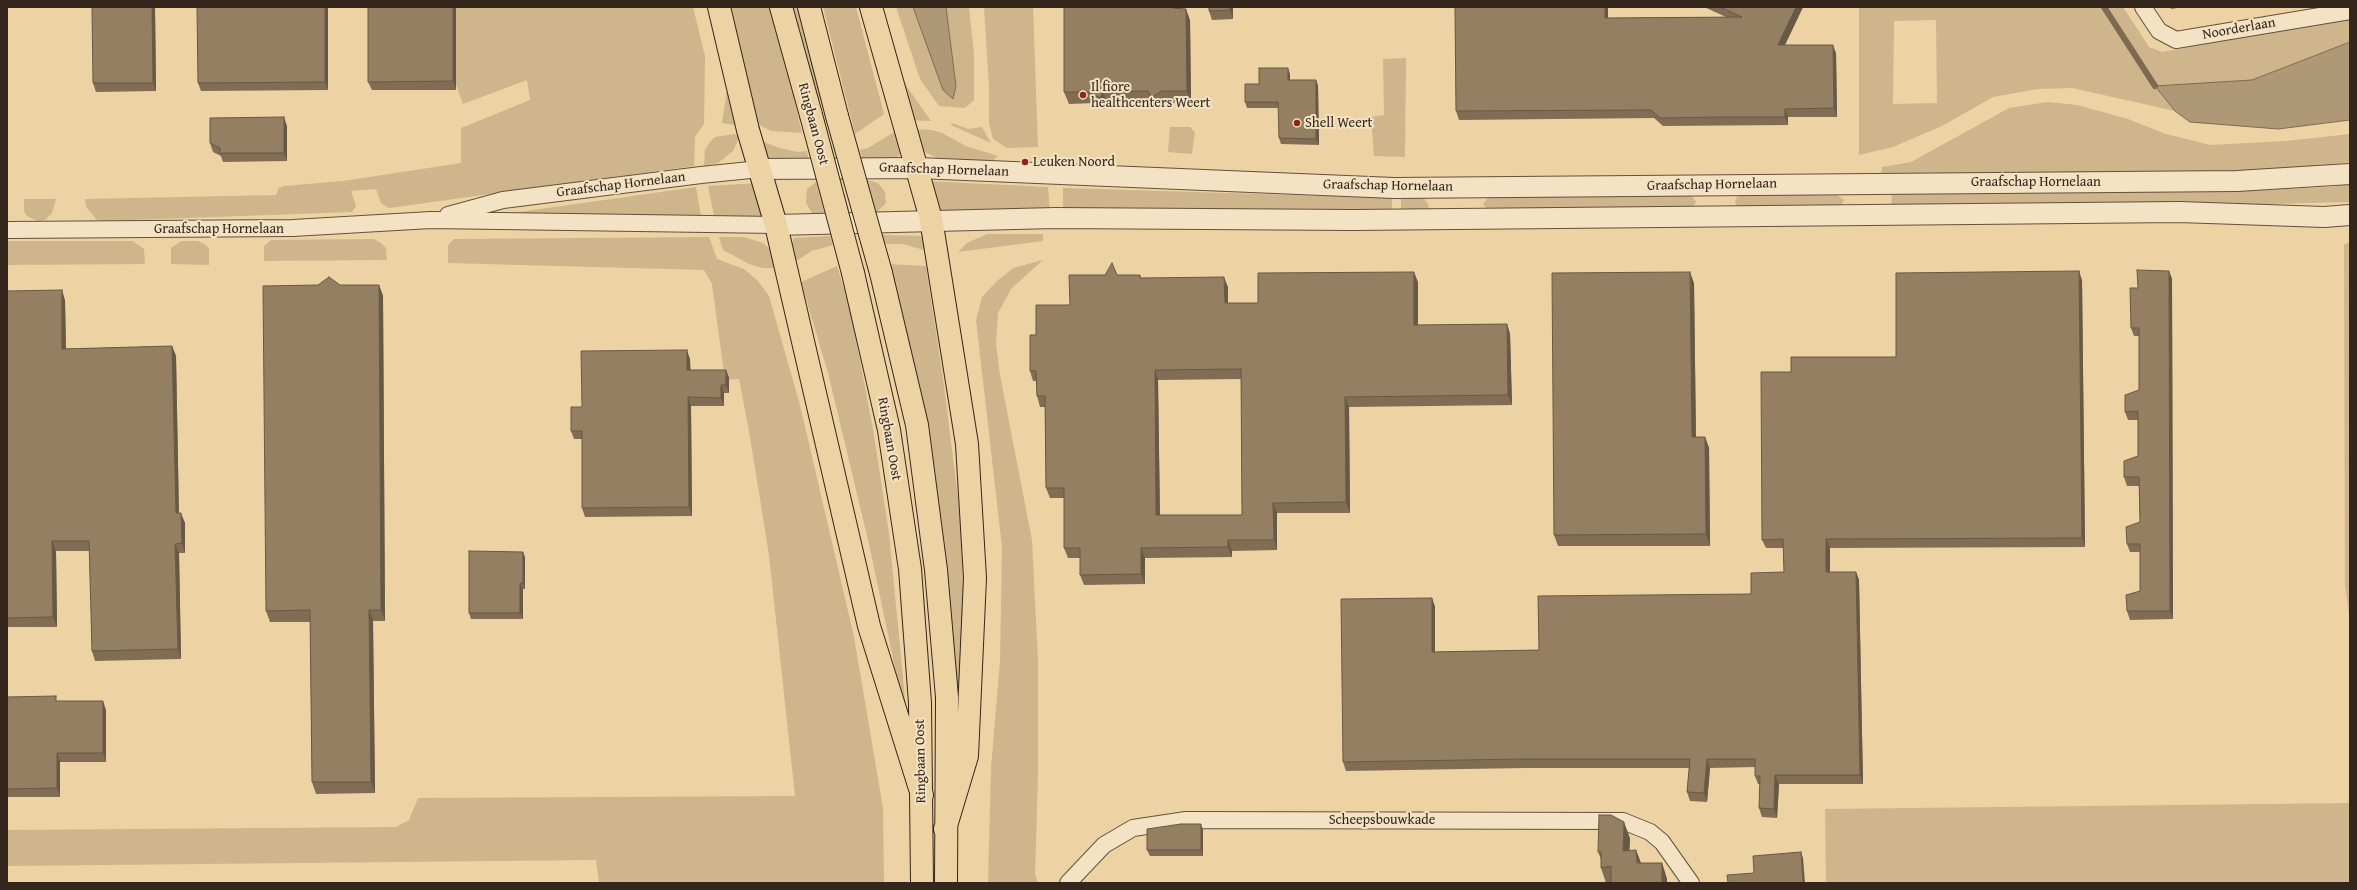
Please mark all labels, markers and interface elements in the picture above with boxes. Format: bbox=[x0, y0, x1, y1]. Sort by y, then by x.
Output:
street label: Noorderlaan bbox=[2201, 14, 2277, 44]
place label: Il fiore healthcenters Weert bbox=[1091, 79, 1211, 112]
street label: Ringbaan Oost bbox=[794, 81, 832, 167]
marker: Il fiore healthcenters Weert bbox=[1078, 90, 1088, 100]
place label: Shell Weert bbox=[1305, 115, 1372, 131]
marker: Shell Weert bbox=[1292, 118, 1302, 128]
place label: Leuken Noord bbox=[1033, 154, 1115, 170]
marker: Leuken Noord bbox=[1020, 157, 1030, 167]
street label: Graafschap Hornelaan bbox=[879, 159, 1009, 181]
street label: Graafschap Hornelaan bbox=[555, 169, 687, 201]
street label: Graafschap Hornelaan bbox=[1971, 174, 2101, 190]
street label: Graafschap Hornelaan bbox=[1647, 175, 1777, 195]
street label: Graafschap Hornelaan bbox=[1323, 176, 1453, 196]
street label: Graafschap Hornelaan bbox=[154, 221, 284, 237]
street label: Ringbaan Oost bbox=[873, 396, 905, 482]
street label: Ringbaan Oost bbox=[912, 719, 930, 803]
street label: Scheepsbouwkade bbox=[1329, 812, 1435, 828]

